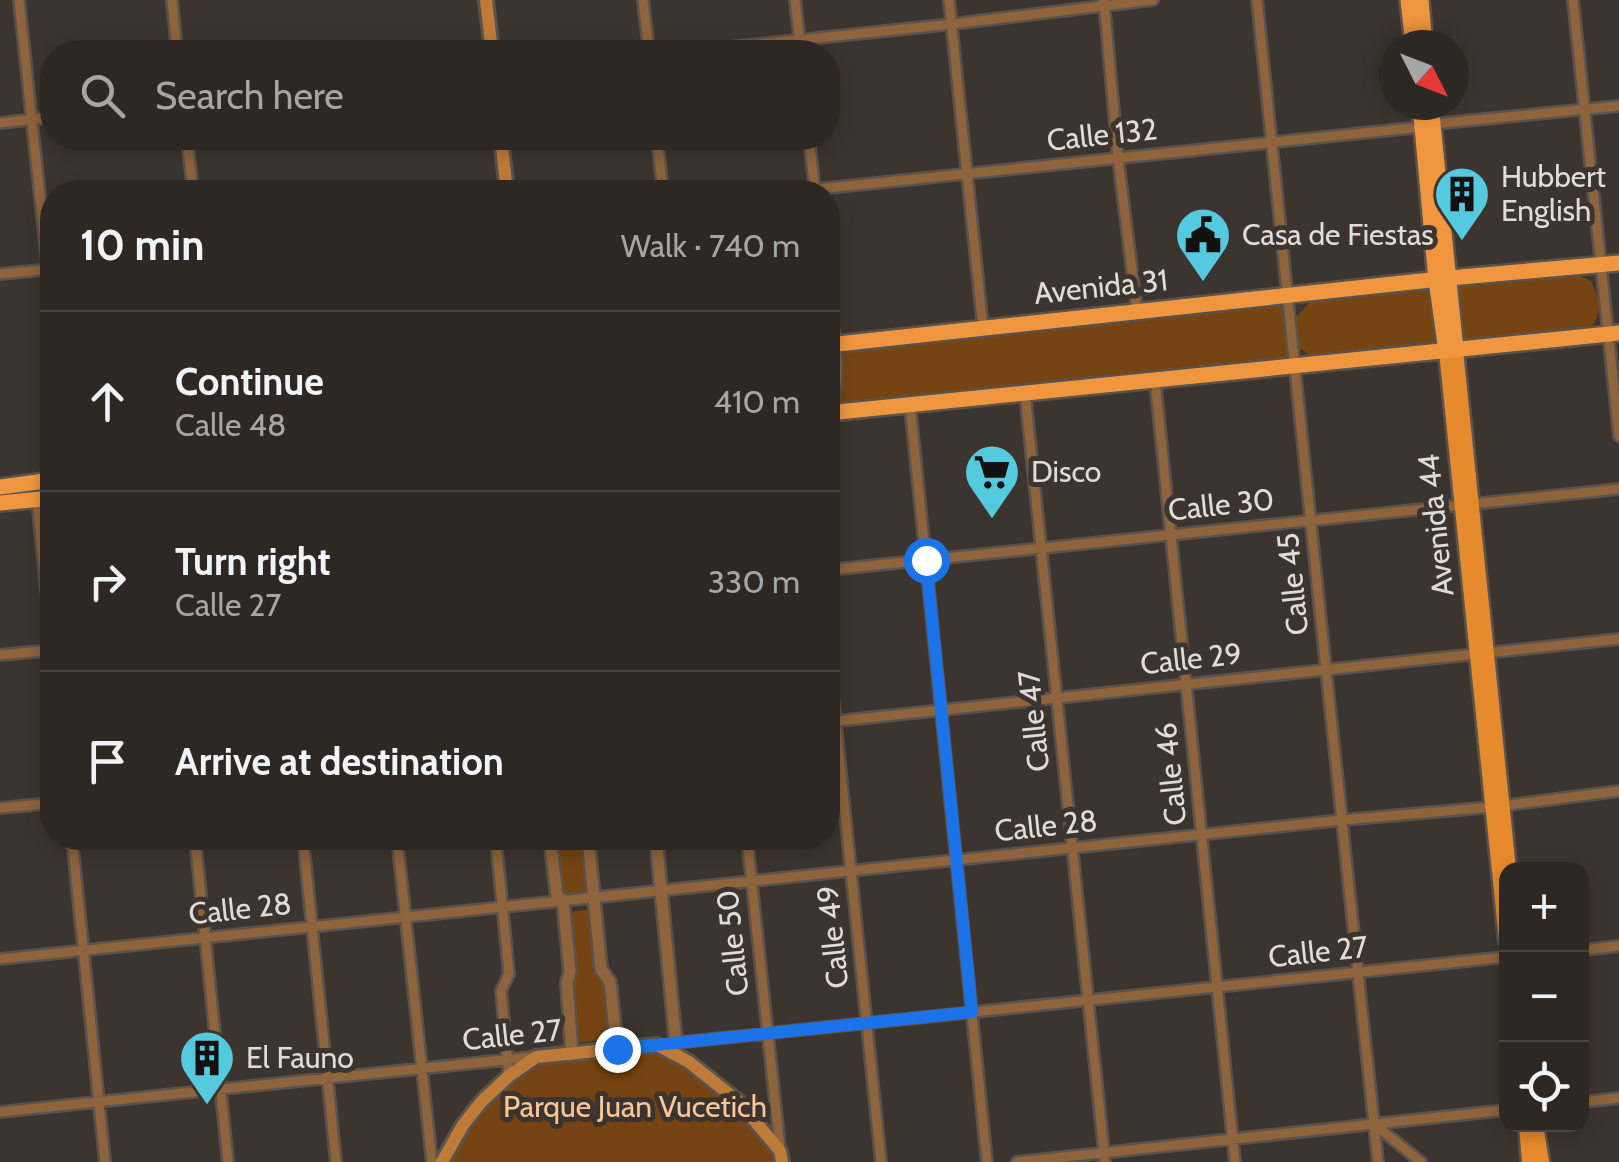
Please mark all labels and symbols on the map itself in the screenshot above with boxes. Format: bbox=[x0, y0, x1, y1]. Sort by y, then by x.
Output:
north arrow bbox=[1379, 30, 1469, 120]
street label: Calle 132 bbox=[1045, 110, 1159, 159]
place label: Hubbert English bbox=[1501, 158, 1606, 229]
building icon: Hubbert English bbox=[1432, 164, 1492, 243]
public building icon: Casa de Fiestas bbox=[1173, 205, 1233, 284]
place label: Casa de Fiestas bbox=[1242, 216, 1434, 253]
street label: Avenida 31 bbox=[1032, 261, 1170, 312]
supermarket icon: Disco bbox=[962, 442, 1022, 521]
street label: Avenida 44 bbox=[1410, 452, 1461, 598]
place label: Disco bbox=[1031, 453, 1101, 490]
street label: Calle 30 bbox=[1166, 481, 1276, 528]
street label: Calle 45 bbox=[1269, 531, 1316, 637]
route start bbox=[904, 538, 950, 584]
street label: Calle 29 bbox=[1138, 635, 1243, 682]
street label: Calle 47 bbox=[1010, 669, 1057, 773]
street label: Calle 46 bbox=[1147, 721, 1194, 827]
street label: Calle 28 bbox=[993, 802, 1099, 849]
street label: Calle 49 bbox=[809, 884, 856, 990]
street label: Calle 28 bbox=[187, 885, 293, 932]
street label: Calle 50 bbox=[709, 888, 756, 998]
street label: Calle 27 bbox=[1266, 928, 1370, 975]
street label: Calle 27 bbox=[460, 1011, 564, 1058]
route end bbox=[595, 1027, 641, 1073]
building icon: El Fauno bbox=[177, 1028, 237, 1107]
place label: El Fauno bbox=[246, 1039, 354, 1076]
park label: Parque Juan Vucetich bbox=[503, 1088, 767, 1125]

